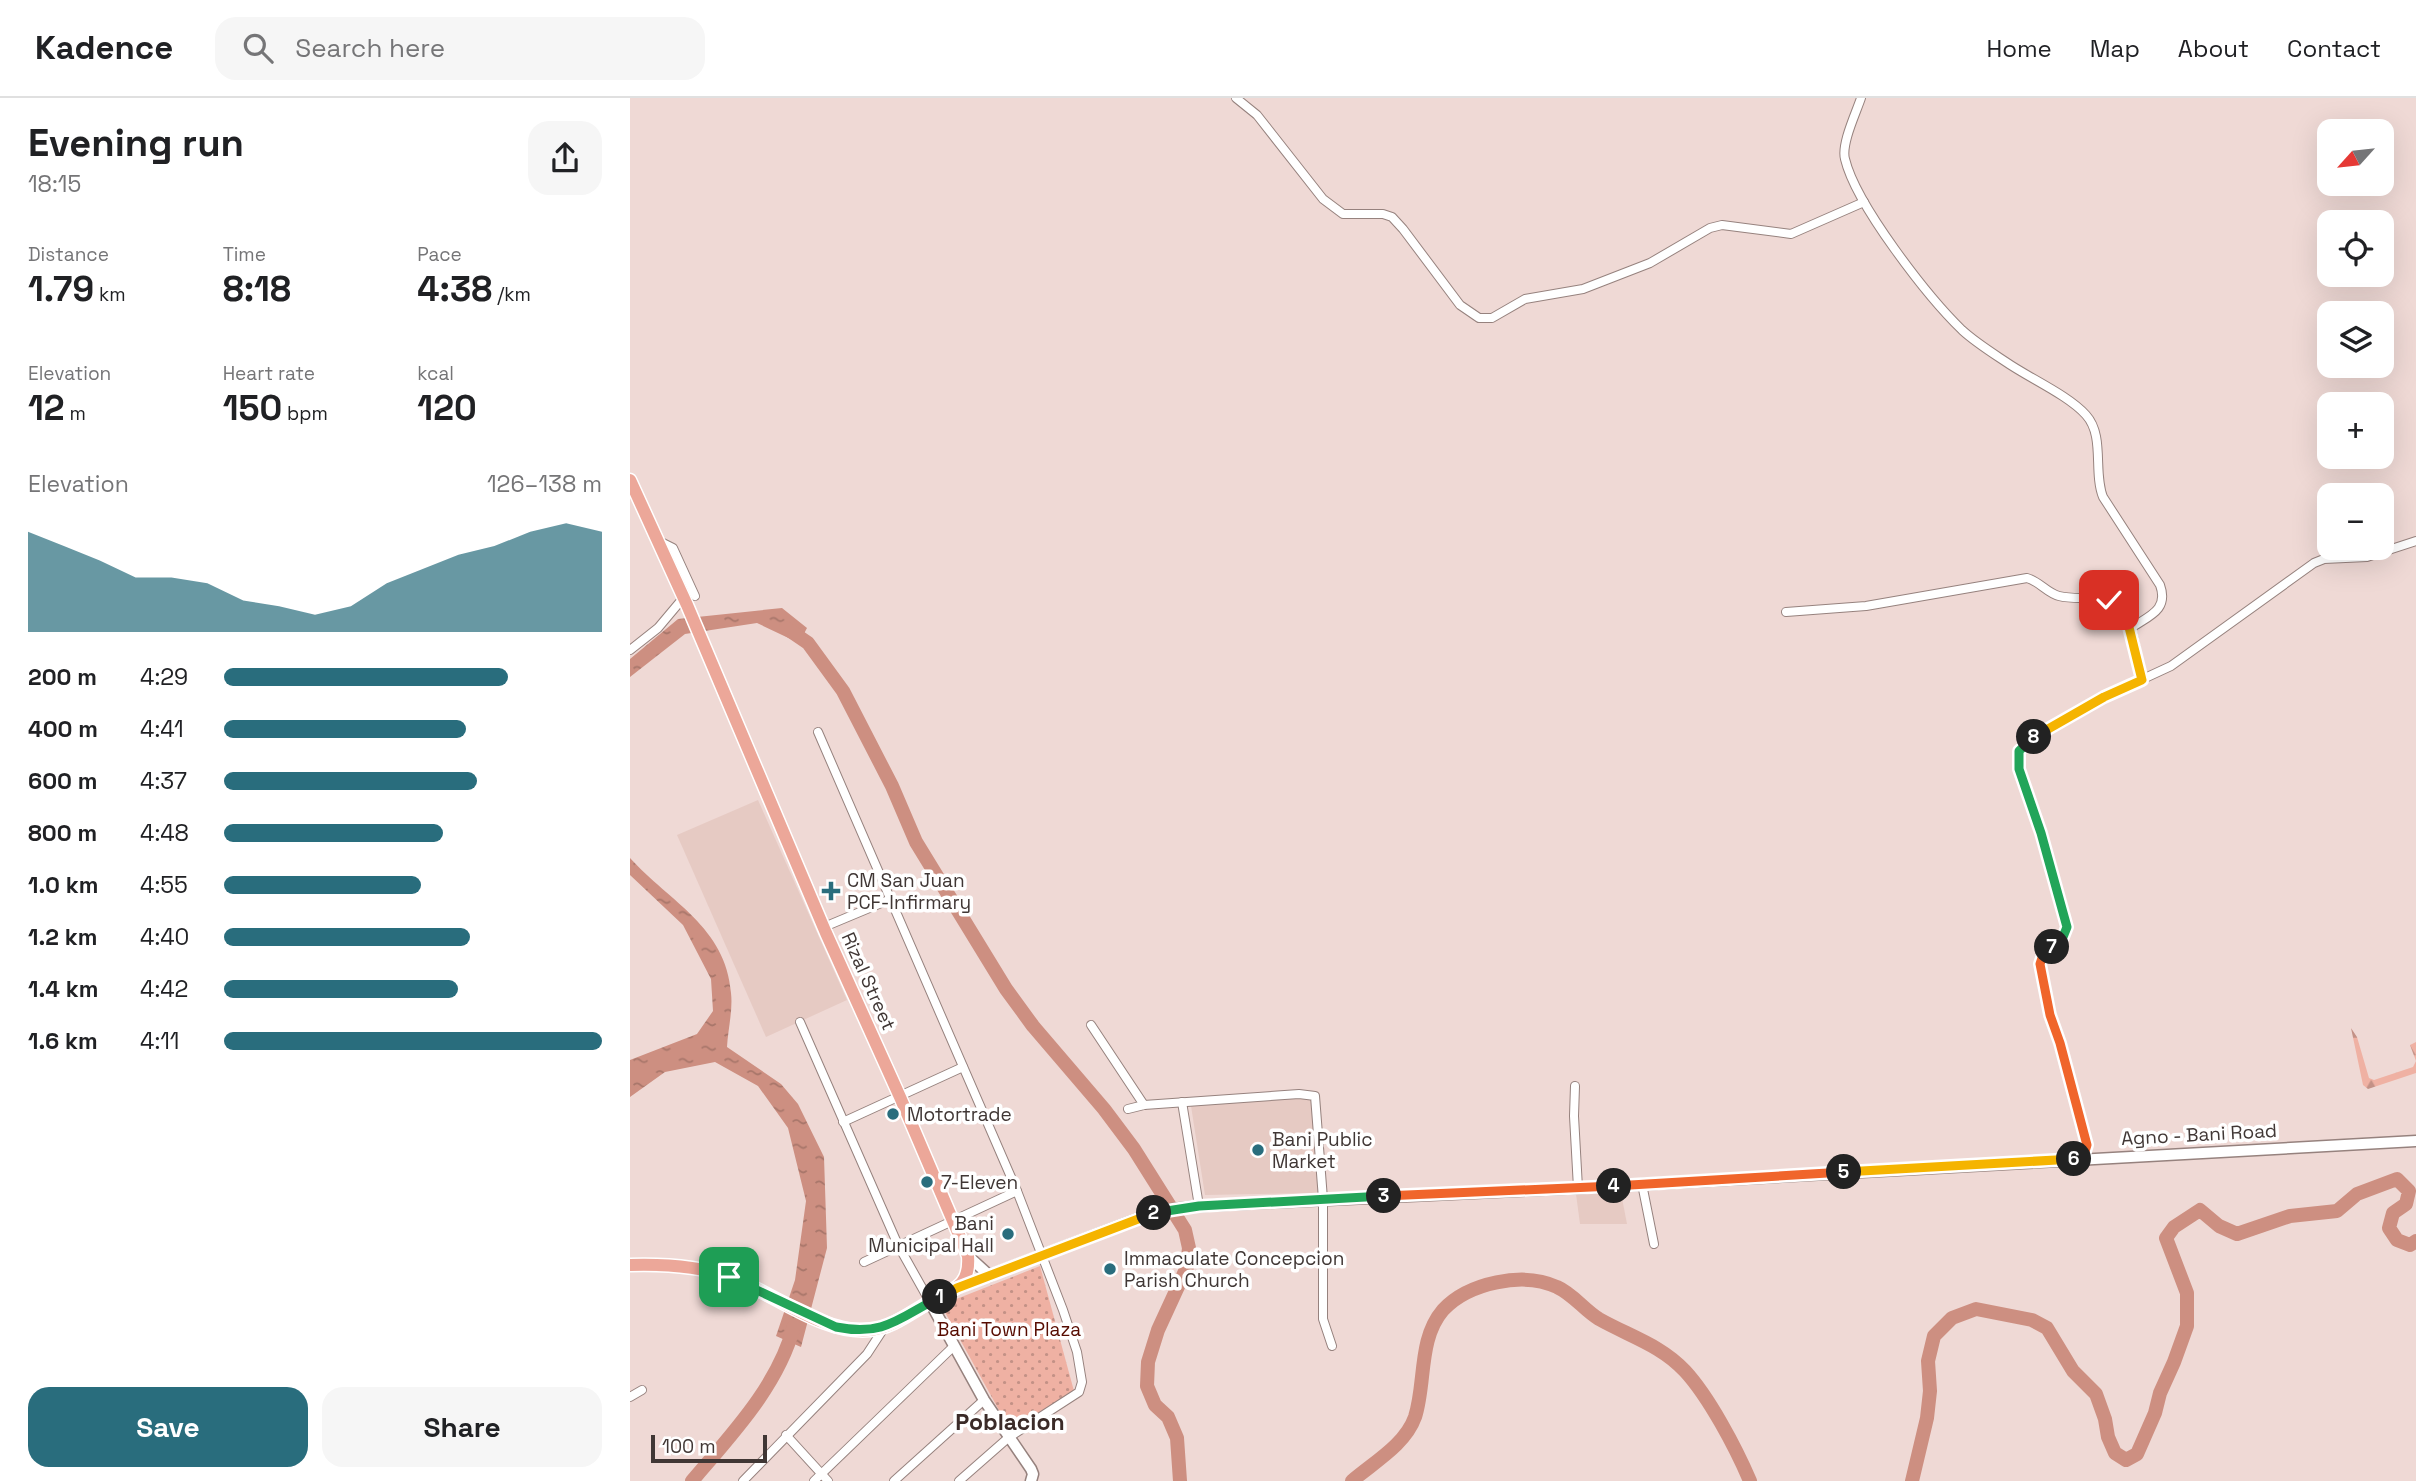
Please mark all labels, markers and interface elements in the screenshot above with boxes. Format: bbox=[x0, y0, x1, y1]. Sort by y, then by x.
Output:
search box bbox=[215, 17, 705, 80]
text: Kadence bbox=[35, 27, 173, 69]
icon: search bbox=[239, 29, 277, 67]
text: Search here bbox=[295, 31, 445, 65]
text: Home bbox=[1986, 33, 2052, 64]
text: Map bbox=[2090, 33, 2140, 64]
text: About bbox=[2178, 33, 2249, 64]
text: Contact bbox=[2287, 33, 2381, 64]
text: Evening run bbox=[28, 119, 244, 167]
north arrow bbox=[2317, 119, 2394, 196]
map controls bbox=[2317, 119, 2394, 560]
button: share bbox=[528, 121, 602, 195]
text: 18:15 bbox=[28, 169, 81, 199]
button: locate bbox=[2317, 210, 2394, 287]
text: Distance bbox=[28, 242, 109, 267]
text: Time bbox=[223, 242, 266, 267]
text: Pace bbox=[417, 242, 462, 267]
text: 1.79 bbox=[28, 267, 94, 311]
text: 8:18 bbox=[223, 267, 291, 311]
text: 4:38 bbox=[417, 267, 492, 311]
text: km bbox=[94, 282, 126, 307]
text: /km bbox=[492, 282, 531, 307]
button: layers bbox=[2317, 301, 2394, 378]
text: Elevation bbox=[28, 361, 111, 386]
text: Heart rate bbox=[223, 361, 315, 386]
text: kcal bbox=[417, 361, 454, 386]
text: 12 bbox=[28, 386, 65, 430]
text: 150 bbox=[223, 386, 282, 430]
text: 120 bbox=[417, 386, 477, 430]
button: + bbox=[2317, 392, 2394, 469]
text: m bbox=[65, 401, 86, 426]
text: bpm bbox=[282, 401, 328, 426]
text: Elevation bbox=[28, 469, 129, 499]
text: 126–138 m bbox=[487, 469, 602, 499]
button: − bbox=[2317, 483, 2394, 560]
pin bbox=[2079, 570, 2139, 630]
icon: check bbox=[2090, 581, 2128, 619]
text: 200 m bbox=[28, 662, 97, 692]
text: 4:29 bbox=[140, 662, 188, 692]
text: 400 m bbox=[28, 714, 98, 744]
text: 4:41 bbox=[140, 714, 184, 744]
pin: 8 bbox=[2016, 720, 2052, 754]
text: 8 bbox=[2028, 724, 2039, 749]
text: 600 m bbox=[28, 766, 98, 796]
text: 4:37 bbox=[140, 766, 187, 796]
text: 800 m bbox=[28, 818, 97, 848]
text: 4:48 bbox=[140, 818, 189, 848]
place label: CM San Juan PCF-Infirmary bbox=[847, 868, 971, 915]
text: 1.0 km bbox=[28, 870, 98, 900]
text: 4:55 bbox=[140, 870, 188, 900]
marker: CM San Juan PCF-Infirmary bbox=[821, 881, 841, 901]
text: 1.2 km bbox=[28, 922, 97, 952]
text: 4:40 bbox=[140, 922, 189, 952]
street label: Rizal Street bbox=[836, 928, 901, 1034]
pin: 7 bbox=[2034, 930, 2070, 964]
text: 7 bbox=[2046, 934, 2057, 959]
text: 1.4 km bbox=[28, 974, 98, 1004]
text: 4:42 bbox=[140, 974, 188, 1004]
text: 1.6 km bbox=[28, 1026, 98, 1056]
text: 4:11 bbox=[140, 1026, 179, 1056]
place label: Motortrade bbox=[907, 1102, 1012, 1127]
marker: Motortrade bbox=[885, 1106, 901, 1122]
street label: Agno - Bani Road bbox=[2120, 1118, 2278, 1151]
place label: Bani Public Market bbox=[1272, 1127, 1373, 1174]
marker: Bani Public Market bbox=[1250, 1142, 1266, 1158]
pin: 6 bbox=[2056, 1142, 2092, 1176]
text: 6 bbox=[2068, 1146, 2079, 1171]
pin: 5 bbox=[1826, 1154, 1862, 1190]
text: 5 bbox=[1838, 1159, 1849, 1184]
pin: 4 bbox=[1597, 1168, 1632, 1204]
place label: 7-Eleven bbox=[941, 1170, 1018, 1195]
text: 4 bbox=[1607, 1173, 1620, 1198]
marker: 7-Eleven bbox=[919, 1174, 935, 1190]
pin: 3 bbox=[1366, 1178, 1402, 1214]
text: 3 bbox=[1378, 1183, 1389, 1208]
pin: 2 bbox=[1136, 1196, 1172, 1230]
text: 2 bbox=[1148, 1200, 1159, 1225]
place label: Bani Municipal Hall bbox=[868, 1211, 994, 1258]
marker: Bani Municipal Hall bbox=[1000, 1226, 1016, 1242]
place label: Immaculate Concepcion Parish Church bbox=[1124, 1246, 1344, 1293]
pin bbox=[699, 1247, 759, 1307]
icon: arrive bbox=[710, 1258, 748, 1296]
marker: Immaculate Concepcion Parish Church bbox=[1102, 1261, 1118, 1277]
pin: 1 bbox=[922, 1280, 958, 1314]
text: 1 bbox=[935, 1284, 944, 1309]
park label: Bani Town Plaza bbox=[937, 1317, 1081, 1342]
button: Save bbox=[28, 1387, 308, 1467]
button: Share bbox=[322, 1387, 602, 1467]
district label: Poblacion bbox=[955, 1407, 1065, 1437]
scale bar bbox=[651, 1432, 766, 1464]
text: 100 m bbox=[662, 1434, 716, 1459]

